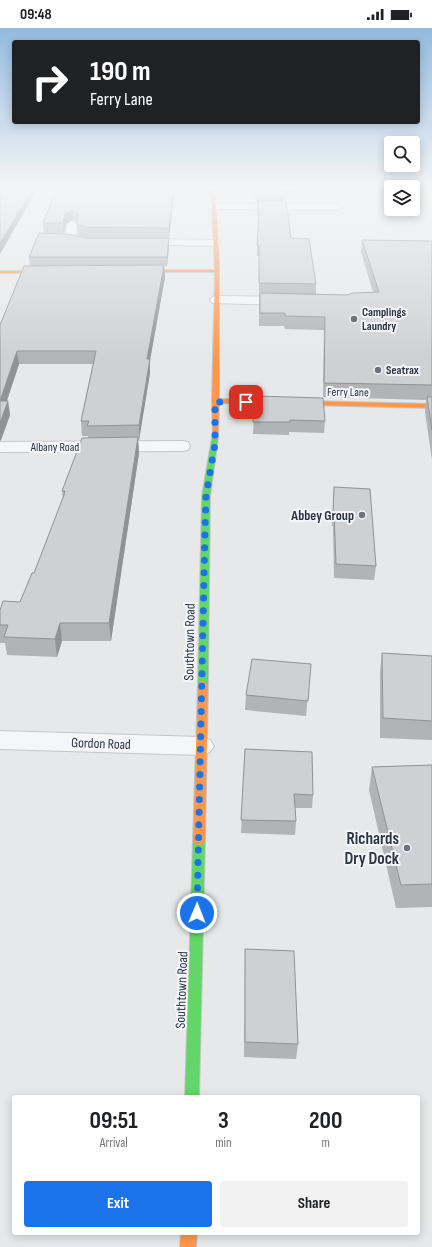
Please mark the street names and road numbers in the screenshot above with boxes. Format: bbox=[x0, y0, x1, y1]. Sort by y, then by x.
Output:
street label: Ferry Lane bbox=[327, 385, 369, 400]
street label: Albany Road bbox=[30, 440, 79, 455]
street label: Southtown Road bbox=[180, 603, 199, 681]
street label: Gordon Road bbox=[71, 734, 131, 753]
street label: Southtown Road bbox=[172, 951, 191, 1029]

